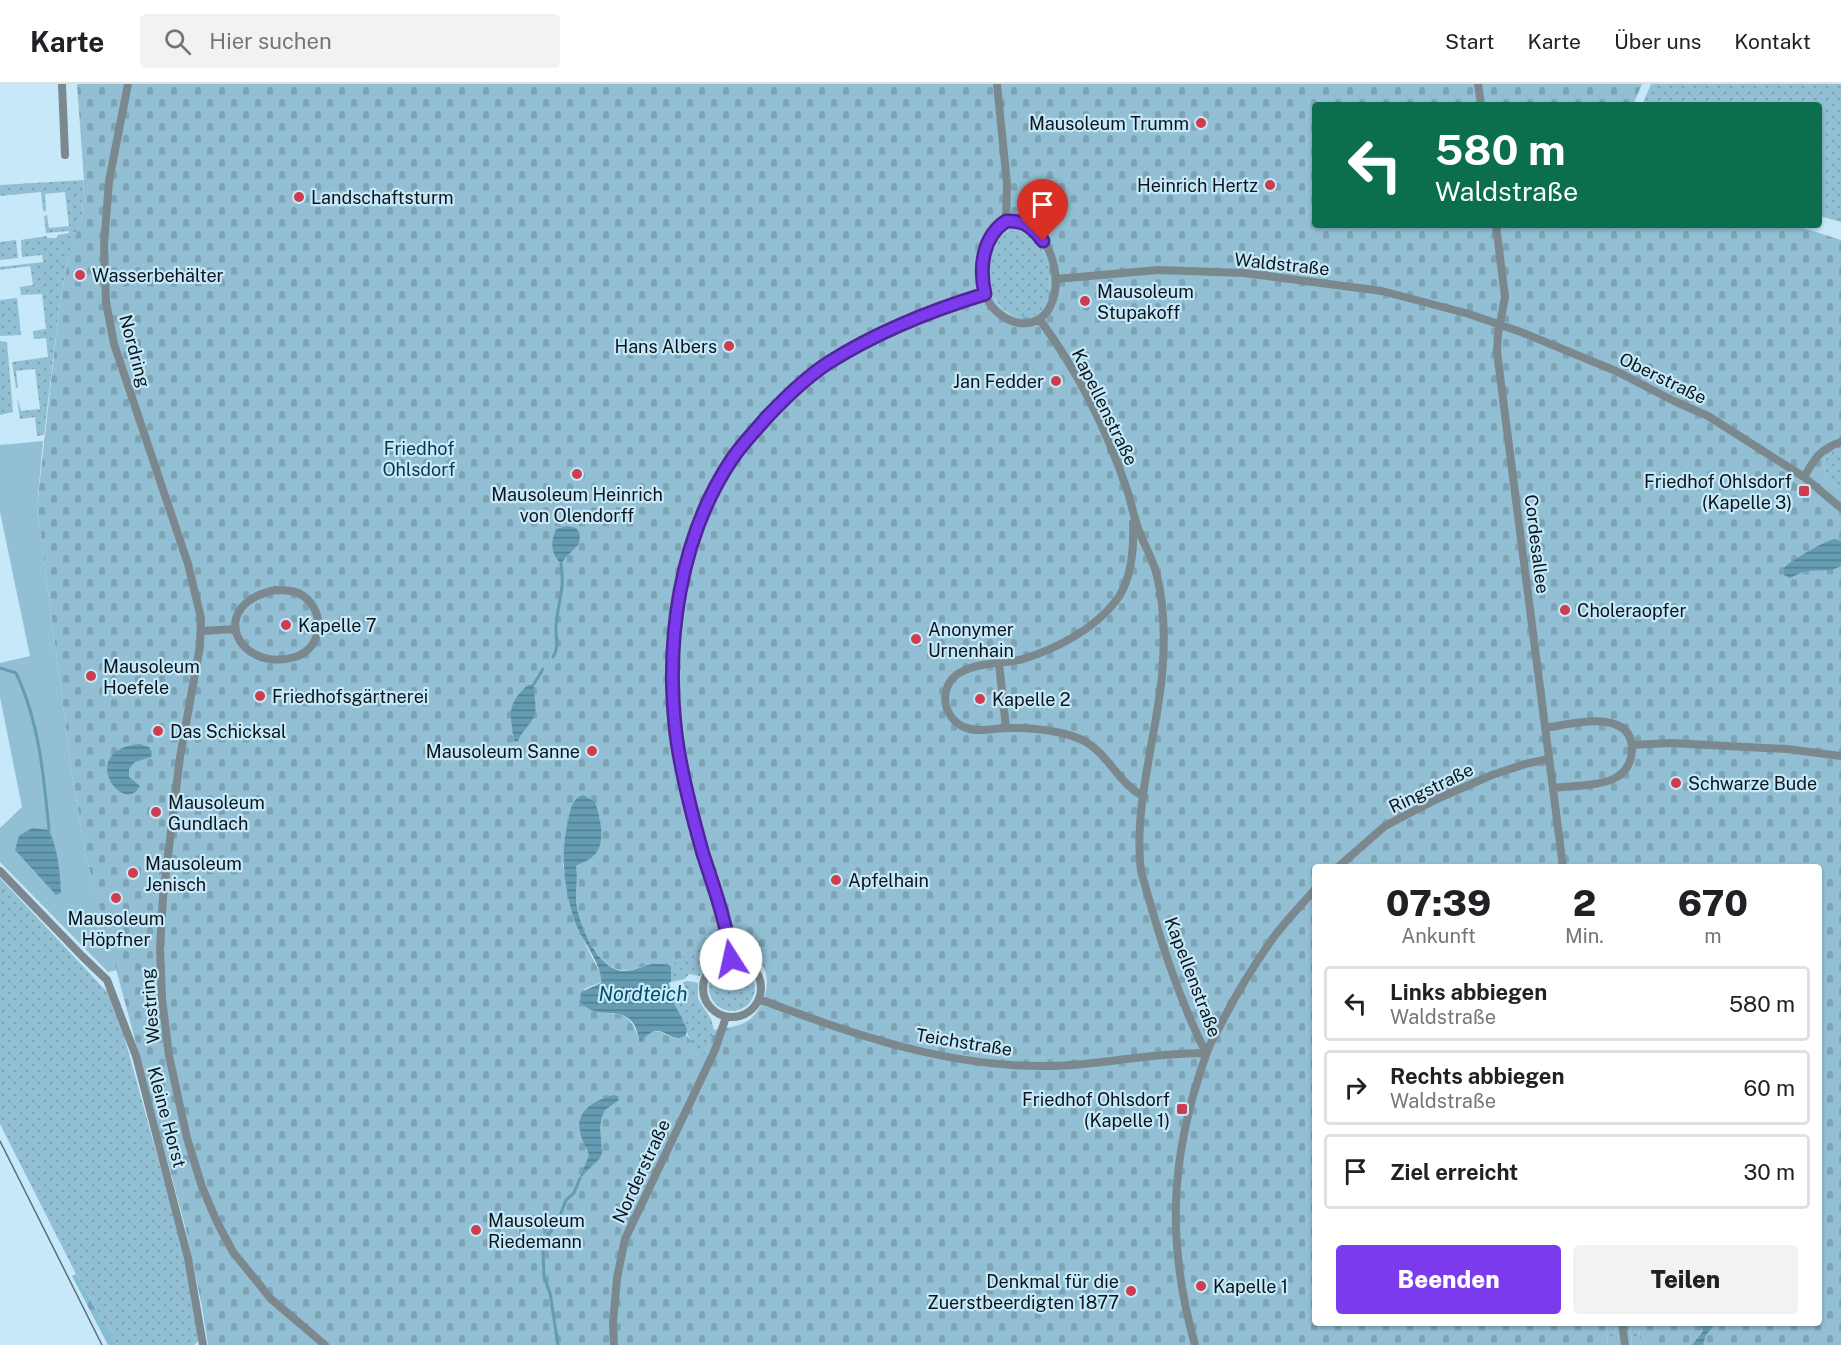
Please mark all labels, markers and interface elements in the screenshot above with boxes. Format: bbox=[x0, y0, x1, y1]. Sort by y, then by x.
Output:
search box bbox=[140, 14, 560, 68]
text: Karte bbox=[30, 25, 104, 58]
icon: search bbox=[161, 25, 194, 58]
text: Hier suchen bbox=[209, 28, 332, 54]
text: Start bbox=[1445, 29, 1494, 54]
text: Karte bbox=[1527, 29, 1581, 54]
text: Über uns bbox=[1614, 29, 1701, 54]
text: Kontakt bbox=[1734, 29, 1811, 54]
place label: Mausoleum Trumm bbox=[1029, 113, 1189, 134]
marker: Mausoleum Trumm bbox=[1194, 116, 1208, 130]
text: 580 m bbox=[1435, 125, 1566, 174]
icon: left bbox=[1336, 126, 1414, 204]
place label: Heinrich Hertz bbox=[1137, 175, 1258, 196]
text: Waldstraße bbox=[1435, 175, 1578, 207]
marker: Heinrich Hertz bbox=[1263, 178, 1277, 192]
pin bbox=[1017, 179, 1068, 241]
place label: Landschaftsturm bbox=[311, 187, 454, 208]
icon: arrive bbox=[1026, 188, 1059, 221]
marker: Landschaftsturm bbox=[292, 190, 306, 204]
street label: Waldstraße bbox=[1233, 249, 1331, 279]
place label: Wasserbehälter bbox=[92, 265, 224, 286]
marker: Wasserbehälter bbox=[73, 268, 87, 282]
place label: Mausoleum Stupakoff bbox=[1097, 281, 1194, 323]
marker: Mausoleum Stupakoff bbox=[1078, 294, 1092, 308]
street label: Nordring bbox=[115, 312, 155, 390]
place label: Hans Albers bbox=[614, 336, 717, 357]
marker: Hans Albers bbox=[722, 339, 736, 353]
street label: Kapellenstraße bbox=[1068, 345, 1142, 469]
street label: Oberstraße bbox=[1616, 348, 1710, 408]
place label: Jan Fedder bbox=[953, 371, 1044, 392]
marker: Jan Fedder bbox=[1049, 374, 1063, 388]
park label: Friedhof Ohlsdorf bbox=[383, 438, 456, 480]
marker: Mausoleum Heinrich von Olendorff bbox=[570, 467, 584, 481]
place label: Friedhof Ohlsdorf (Kapelle 3) bbox=[1644, 471, 1792, 513]
place label: Mausoleum Heinrich von Olendorff bbox=[491, 484, 663, 526]
marker: Friedhof Ohlsdorf (Kapelle 3) bbox=[1797, 484, 1811, 498]
street label: Cordesallee bbox=[1520, 493, 1554, 595]
place label: Choleraopfer bbox=[1577, 600, 1687, 621]
marker: Choleraopfer bbox=[1558, 603, 1572, 617]
place label: Kapelle 7 bbox=[298, 615, 376, 636]
marker: Kapelle 7 bbox=[279, 618, 293, 632]
place label: Anonymer Urnenhain bbox=[928, 619, 1014, 661]
marker: Anonymer Urnenhain bbox=[909, 632, 923, 646]
place label: Mausoleum Hoefele bbox=[103, 656, 200, 698]
marker: Mausoleum Hoefele bbox=[84, 669, 98, 683]
place label: Friedhofsgärtnerei bbox=[272, 686, 428, 707]
marker: Friedhofsgärtnerei bbox=[253, 689, 267, 703]
place label: Kapelle 2 bbox=[992, 689, 1070, 710]
marker: Kapelle 2 bbox=[973, 692, 987, 706]
place label: Das Schicksal bbox=[170, 721, 286, 742]
marker: Das Schicksal bbox=[151, 724, 165, 738]
place label: Mausoleum Sanne bbox=[426, 741, 580, 762]
marker: Mausoleum Sanne bbox=[585, 744, 599, 758]
street label: Ringstraße bbox=[1385, 759, 1477, 817]
place label: Schwarze Bude bbox=[1688, 773, 1817, 794]
marker: Schwarze Bude bbox=[1669, 776, 1683, 790]
place label: Mausoleum Gundlach bbox=[168, 792, 265, 834]
marker: Mausoleum Gundlach bbox=[149, 805, 163, 819]
place label: Mausoleum Jenisch bbox=[145, 853, 242, 895]
marker: Mausoleum Jenisch bbox=[126, 866, 140, 880]
place label: Apfelhain bbox=[848, 870, 929, 891]
marker: Apfelhain bbox=[829, 873, 843, 887]
text: 07:39 bbox=[1386, 882, 1491, 924]
text: 2 bbox=[1573, 882, 1596, 924]
text: 670 bbox=[1678, 882, 1748, 924]
marker: Mausoleum Höpfner bbox=[109, 891, 123, 905]
place label: Mausoleum Höpfner bbox=[68, 908, 164, 950]
street label: Kapellenstraße bbox=[1160, 914, 1226, 1040]
text: Ankunft bbox=[1401, 924, 1476, 948]
text: Min. bbox=[1565, 924, 1604, 948]
text: m bbox=[1704, 924, 1722, 948]
position arrow bbox=[699, 927, 763, 991]
street label: Westring bbox=[136, 967, 164, 1045]
text: Links abbiegen bbox=[1390, 979, 1547, 1005]
water label: Nordteich bbox=[599, 982, 687, 1006]
icon: left bbox=[1339, 987, 1372, 1020]
text: 580 m bbox=[1729, 991, 1795, 1017]
text: Waldstraße bbox=[1390, 1005, 1496, 1029]
street label: Teichstraße bbox=[914, 1024, 1014, 1060]
text: Rechts abbiegen bbox=[1390, 1063, 1565, 1089]
street label: Kleine Horst bbox=[143, 1064, 191, 1170]
icon: right bbox=[1339, 1071, 1372, 1104]
text: 60 m bbox=[1744, 1075, 1795, 1101]
place label: Friedhof Ohlsdorf (Kapelle 1) bbox=[1022, 1089, 1170, 1131]
text: Waldstraße bbox=[1390, 1089, 1496, 1113]
marker: Friedhof Ohlsdorf (Kapelle 1) bbox=[1175, 1102, 1189, 1116]
street label: Norderstraße bbox=[608, 1116, 674, 1226]
icon: arrive bbox=[1339, 1155, 1372, 1188]
text: Ziel erreicht bbox=[1390, 1159, 1518, 1185]
text: 30 m bbox=[1743, 1159, 1795, 1185]
place label: Mausoleum Riedemann bbox=[488, 1210, 585, 1252]
marker: Mausoleum Riedemann bbox=[469, 1223, 483, 1237]
button: Beenden bbox=[1336, 1245, 1561, 1314]
button: Teilen bbox=[1573, 1245, 1798, 1314]
place label: Denkmal für die Zuerstbeerdigten 1877 bbox=[927, 1271, 1119, 1313]
place label: Kapelle 1 bbox=[1213, 1276, 1288, 1297]
marker: Kapelle 1 bbox=[1194, 1279, 1208, 1293]
marker: Denkmal für die Zuerstbeerdigten 1877 bbox=[1124, 1284, 1138, 1298]

